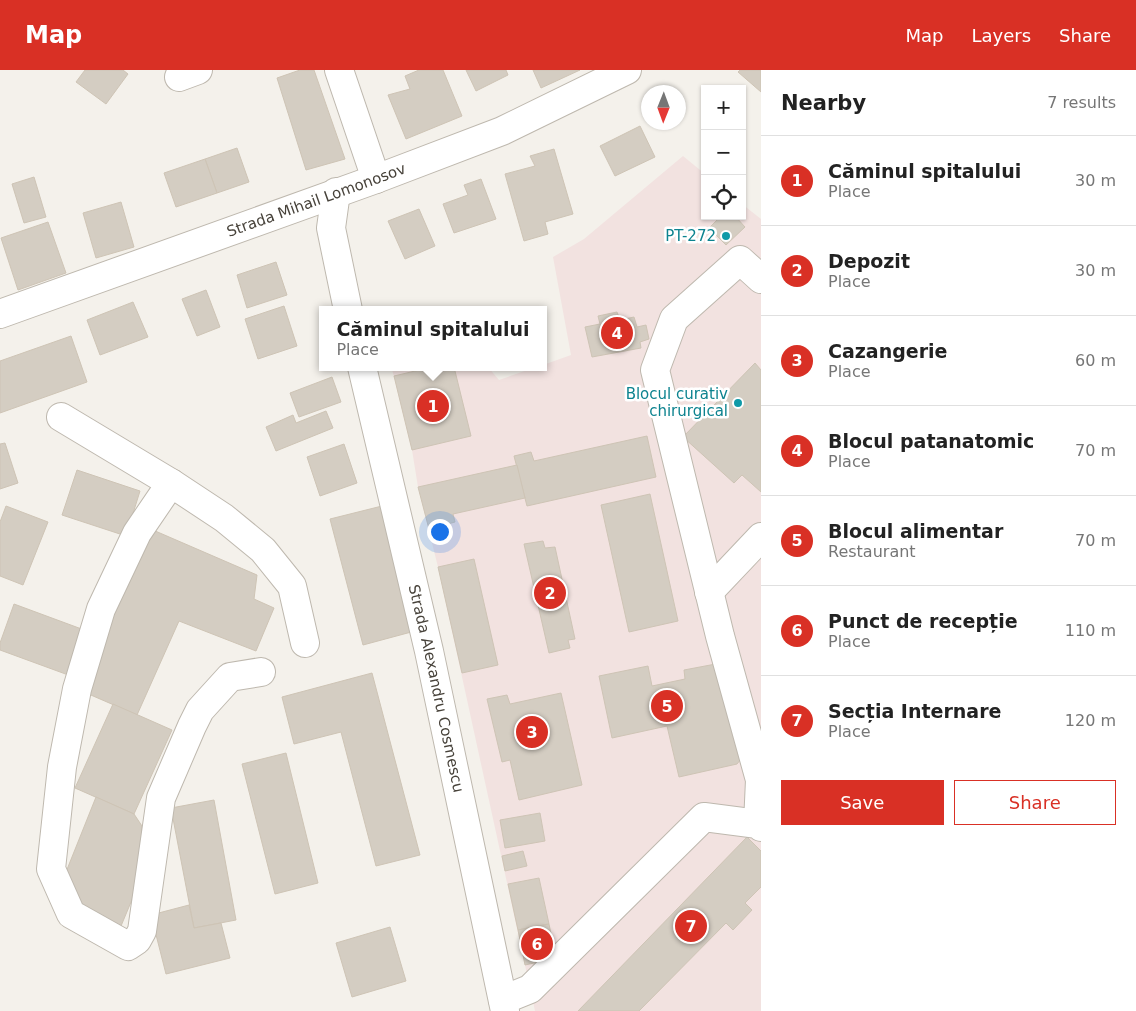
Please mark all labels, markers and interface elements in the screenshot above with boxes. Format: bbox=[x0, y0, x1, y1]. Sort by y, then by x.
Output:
text: Map bbox=[25, 21, 82, 49]
text: Map bbox=[905, 25, 943, 46]
text: Layers bbox=[971, 25, 1031, 46]
text: Share bbox=[1059, 25, 1111, 46]
north arrow bbox=[641, 85, 686, 130]
map controls bbox=[701, 85, 746, 220]
button: + bbox=[701, 85, 746, 130]
text: Nearby bbox=[781, 91, 866, 115]
text: 7 results bbox=[1047, 93, 1116, 112]
button: − bbox=[701, 130, 746, 175]
street label: Strada Mihail Lomonosov bbox=[224, 160, 408, 241]
text: Căminul spitalului bbox=[828, 160, 1021, 182]
text: 1 bbox=[791, 171, 803, 190]
text: 30 m bbox=[1075, 171, 1116, 190]
button: locate bbox=[701, 175, 746, 220]
text: Place bbox=[828, 182, 871, 201]
place label: PT-272 bbox=[665, 227, 716, 245]
marker: PT-272 bbox=[720, 230, 732, 242]
text: Depozit bbox=[828, 250, 910, 272]
text: 2 bbox=[791, 261, 803, 280]
text: 30 m bbox=[1075, 261, 1116, 280]
text: Place bbox=[828, 272, 871, 291]
popup bbox=[319, 306, 547, 371]
pin: 4 bbox=[601, 314, 633, 352]
text: Căminul spitalului bbox=[336, 318, 530, 340]
text: Place bbox=[336, 340, 379, 359]
text: Cazangerie bbox=[828, 340, 947, 362]
text: 3 bbox=[791, 351, 803, 370]
text: 60 m bbox=[1075, 351, 1116, 370]
text: Place bbox=[828, 362, 871, 381]
place label: Blocul curativ chirurgical bbox=[626, 385, 728, 420]
pin: 1 bbox=[417, 387, 449, 425]
marker: Blocul curativ chirurgical bbox=[732, 397, 744, 409]
text: Blocul patanatomic bbox=[828, 430, 1034, 452]
text: 4 bbox=[791, 441, 803, 460]
text: 70 m bbox=[1075, 441, 1116, 460]
text: Place bbox=[828, 452, 871, 471]
your location bbox=[427, 519, 453, 545]
text: Blocul alimentar bbox=[828, 520, 1003, 542]
text: 5 bbox=[791, 531, 803, 550]
text: 70 m bbox=[1075, 531, 1116, 550]
text: Restaurant bbox=[828, 542, 916, 561]
pin: 2 bbox=[534, 574, 566, 612]
street label: Strada Alexandru Cosmescu bbox=[405, 583, 468, 794]
text: Punct de recepție bbox=[828, 610, 1018, 632]
text: 6 bbox=[791, 621, 803, 640]
text: 110 m bbox=[1065, 621, 1116, 640]
text: Place bbox=[828, 632, 871, 651]
pin: 5 bbox=[651, 687, 683, 725]
text: Secția Internare bbox=[828, 700, 1001, 722]
text: 7 bbox=[791, 711, 803, 730]
text: 120 m bbox=[1065, 711, 1116, 730]
pin: 3 bbox=[516, 713, 548, 751]
text: Place bbox=[828, 722, 871, 741]
button: Save bbox=[781, 780, 944, 825]
button: Share bbox=[954, 780, 1116, 825]
pin: 7 bbox=[675, 907, 707, 945]
pin: 6 bbox=[521, 925, 553, 963]

